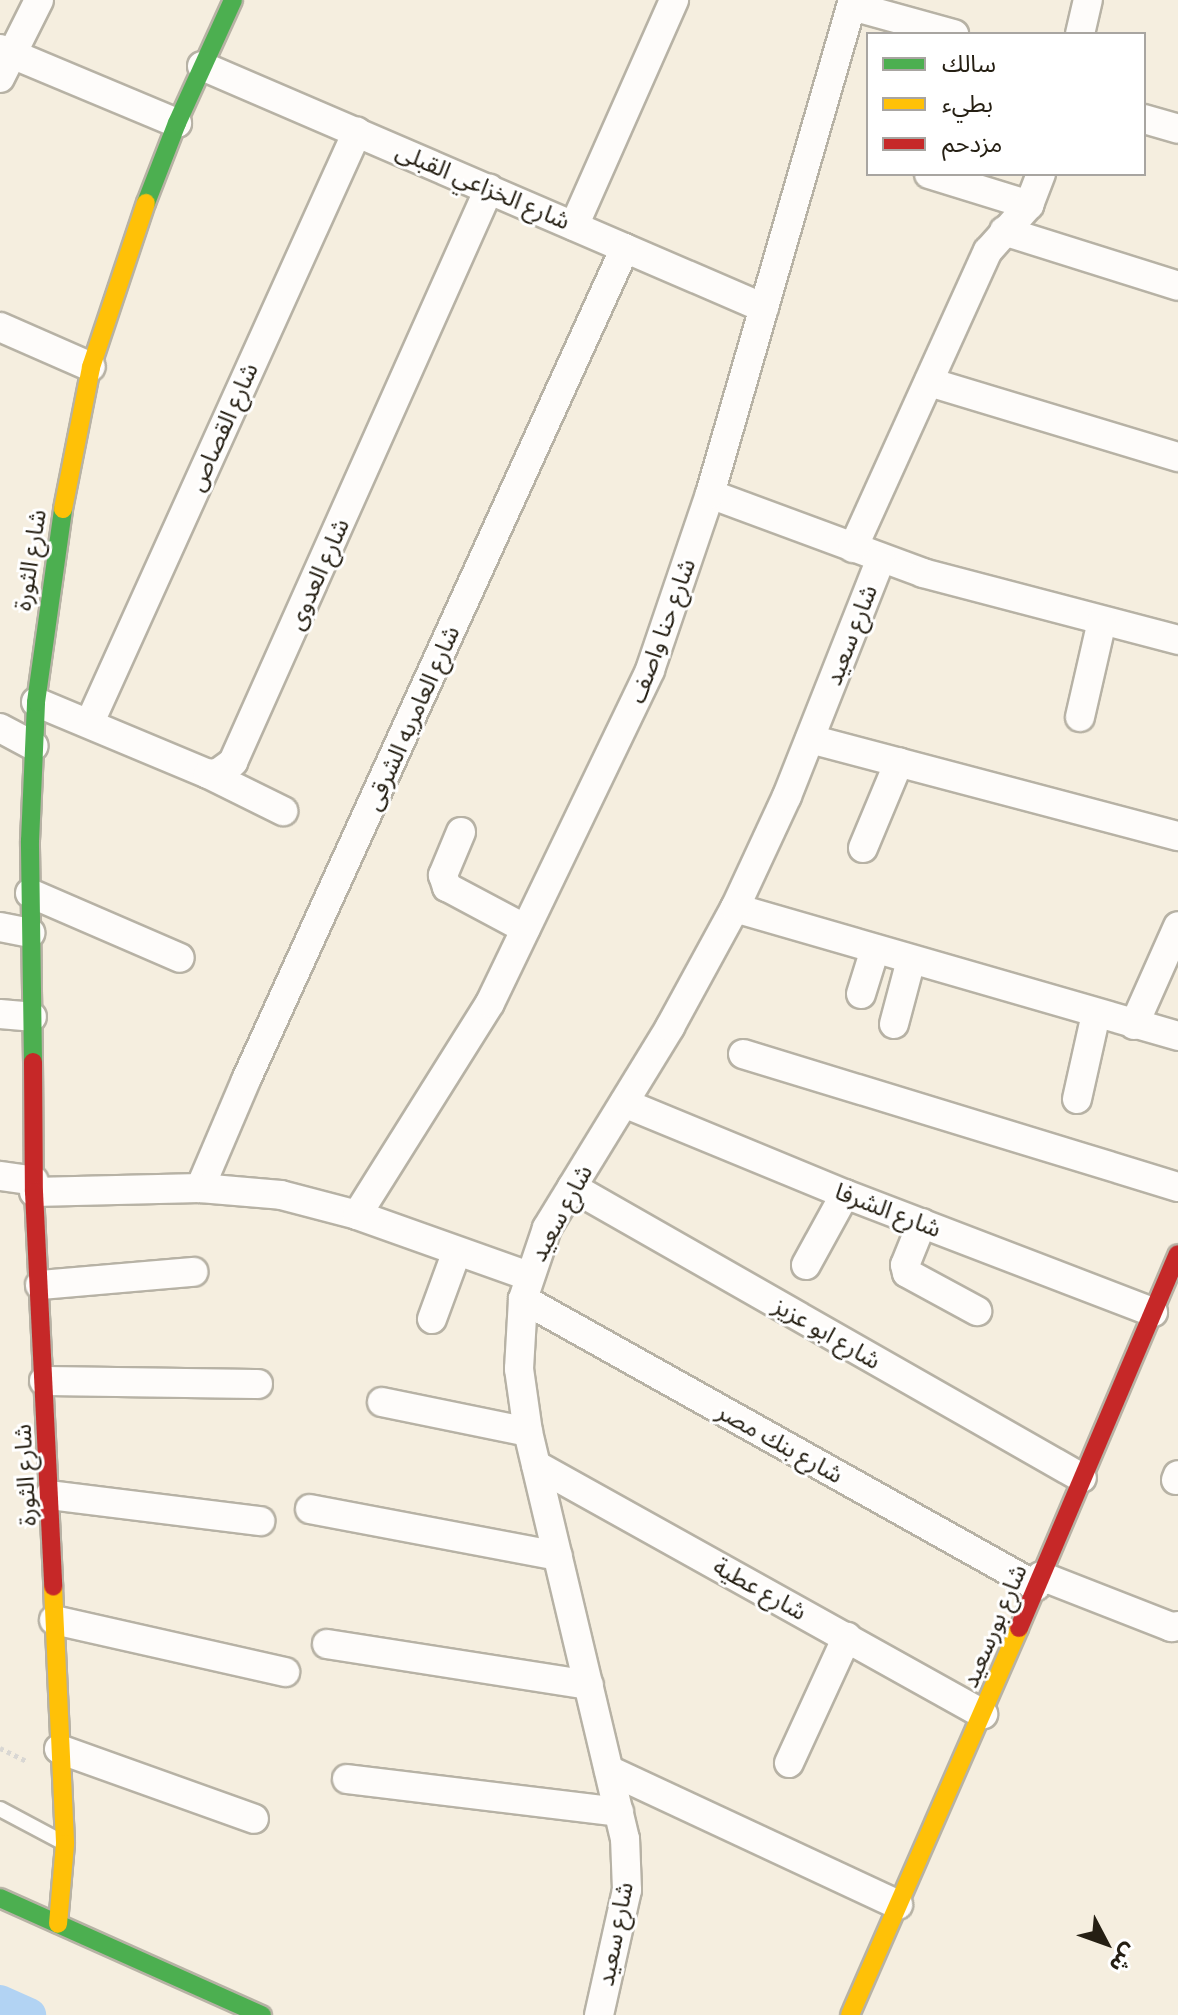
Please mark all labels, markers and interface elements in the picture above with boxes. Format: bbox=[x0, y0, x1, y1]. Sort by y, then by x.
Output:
legend bbox=[866, 32, 1146, 176]
text: سالك bbox=[942, 47, 996, 79]
text: بطيء bbox=[942, 87, 993, 119]
text: مزدحم bbox=[942, 127, 1002, 159]
street label: شارع الخزاعي القبلى bbox=[392, 136, 574, 236]
street label: شارع القصاص bbox=[182, 358, 264, 496]
street label: شارع الثورة bbox=[8, 507, 52, 613]
street label: شارع العدوى bbox=[281, 514, 355, 634]
street label: شارع حنا واصف bbox=[623, 555, 701, 707]
street label: شارع سعيد bbox=[819, 581, 883, 689]
street label: شارع العامريه الشرقى bbox=[358, 621, 466, 815]
street label: شارع سعيد bbox=[524, 1160, 598, 1266]
street label: شارع الشرفا bbox=[831, 1177, 945, 1243]
street label: شارع ابو عزيز bbox=[768, 1291, 886, 1375]
street label: شارع بنك مصر bbox=[712, 1397, 848, 1489]
street label: شارع الثورة bbox=[8, 1423, 42, 1527]
street label: شارع عطية bbox=[708, 1552, 812, 1626]
street label: شارع بورسعيد bbox=[955, 1560, 1033, 1692]
street label: شارع سعيد bbox=[591, 1880, 639, 1988]
north arrow bbox=[1066, 1903, 1146, 1983]
text: ش bbox=[1104, 1938, 1145, 1980]

